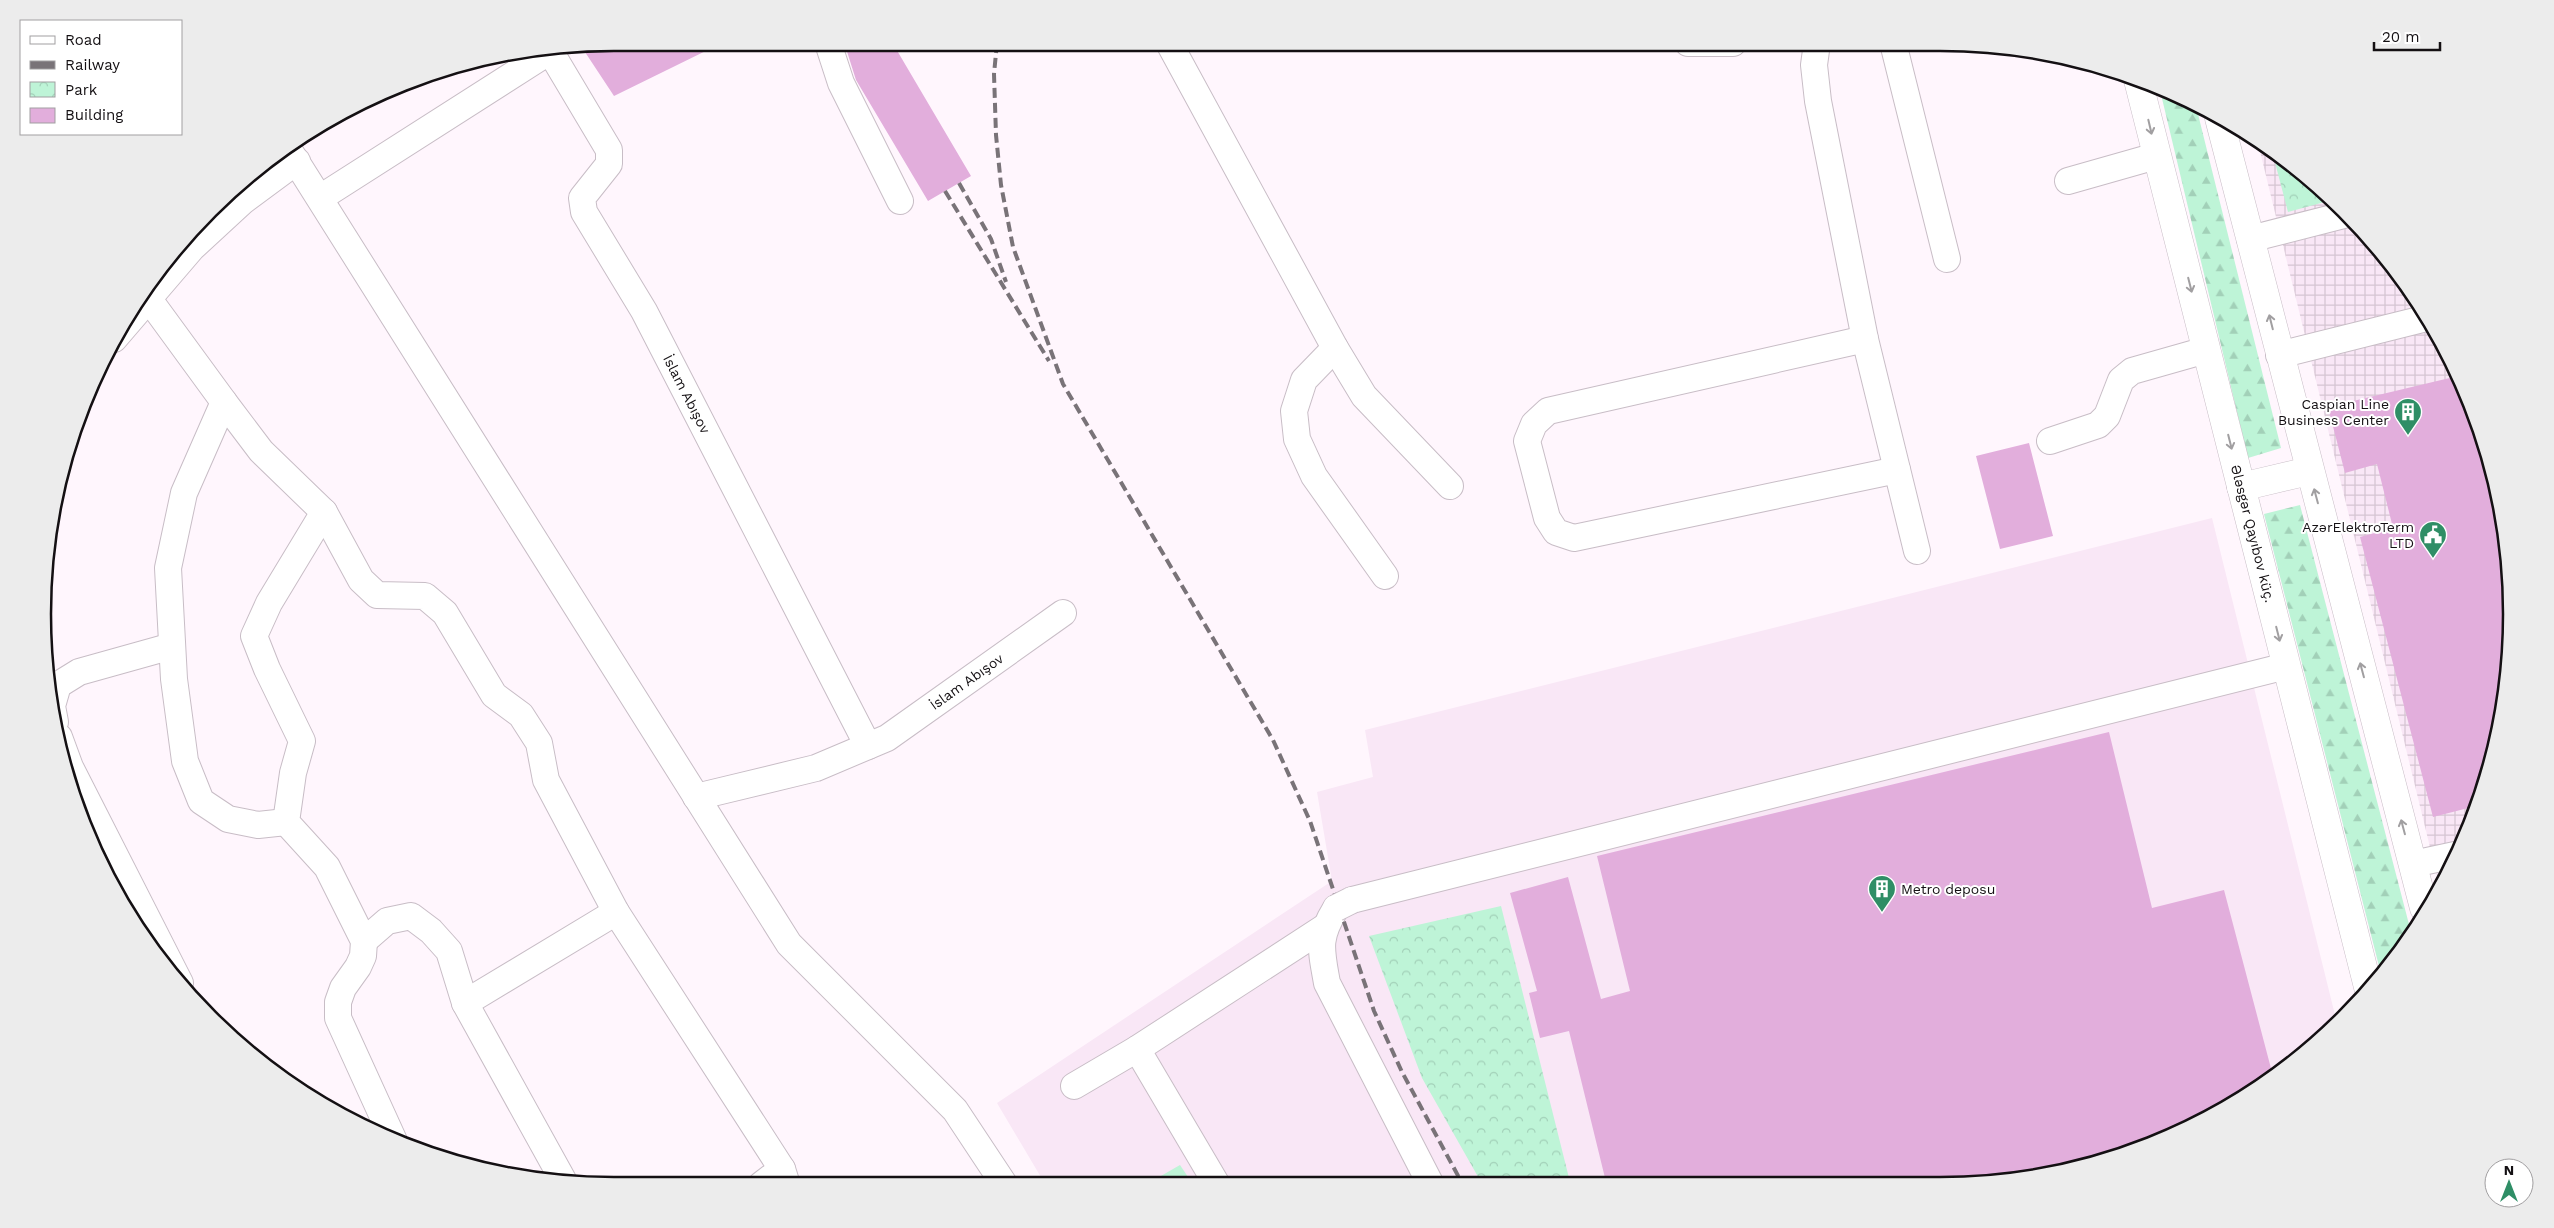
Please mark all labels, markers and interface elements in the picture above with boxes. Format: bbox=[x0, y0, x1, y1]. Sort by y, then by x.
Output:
legend bbox=[20, 20, 182, 135]
scale bar bbox=[2374, 20, 2440, 52]
text: 20 m bbox=[2382, 28, 2420, 46]
text: Road bbox=[65, 31, 102, 49]
text: Railway bbox=[65, 56, 120, 74]
text: Park bbox=[65, 81, 98, 99]
text: Building bbox=[65, 106, 123, 124]
one-way arrow bbox=[2146, 119, 2155, 135]
one-way arrow bbox=[2185, 276, 2195, 292]
one-way arrow bbox=[2266, 314, 2275, 330]
street label: İslam Abışov bbox=[660, 352, 714, 437]
place label: Caspian Line Business Center bbox=[2278, 396, 2389, 428]
building icon: Caspian Line Business Center bbox=[2393, 397, 2423, 436]
one-way arrow bbox=[2226, 434, 2235, 450]
street label: Ələsgər Qayıbov küç. bbox=[2228, 463, 2278, 604]
one-way arrow bbox=[2311, 489, 2320, 505]
place label: AzərElektroTerm LTD bbox=[2302, 519, 2414, 551]
public building icon: AzərElektroTerm LTD bbox=[2418, 520, 2448, 559]
one-way arrow bbox=[2274, 625, 2283, 641]
street label: İslam Abışov bbox=[927, 650, 1007, 713]
one-way arrow bbox=[2357, 663, 2366, 679]
one-way arrow bbox=[2398, 820, 2408, 836]
building icon: Metro deposu bbox=[1867, 874, 1897, 913]
place label: Metro deposu bbox=[1901, 881, 1995, 897]
north arrow bbox=[2484, 1158, 2534, 1208]
text: N bbox=[2504, 1162, 2514, 1178]

